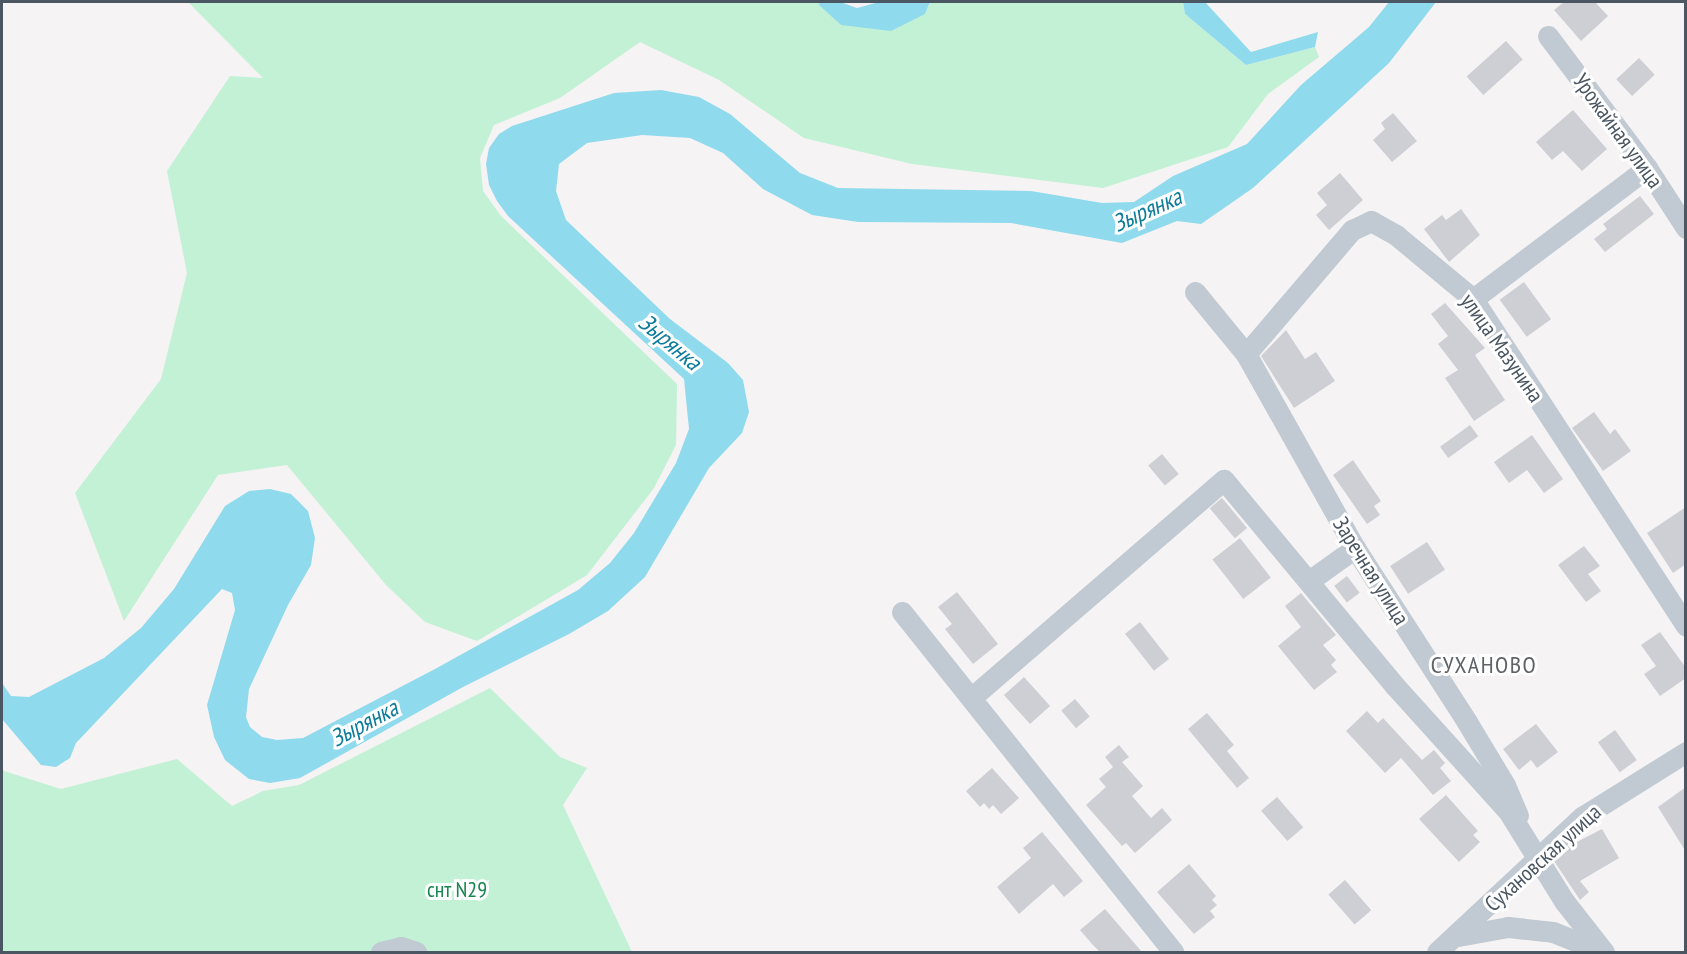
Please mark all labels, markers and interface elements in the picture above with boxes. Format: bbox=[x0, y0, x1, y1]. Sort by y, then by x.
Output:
street label: Урожайная улица bbox=[1568, 69, 1668, 193]
water label: Зырянка bbox=[1108, 182, 1186, 238]
street label: улица Мазунина bbox=[1455, 289, 1549, 407]
water label: Зырянка bbox=[633, 308, 707, 376]
street label: Заречная улица bbox=[1327, 512, 1415, 630]
district label: СУХАНОВО bbox=[1431, 651, 1537, 679]
water label: Зырянка bbox=[325, 693, 403, 753]
street label: Сухановская улица bbox=[1479, 799, 1607, 917]
park label: снт N29 bbox=[427, 877, 487, 903]

